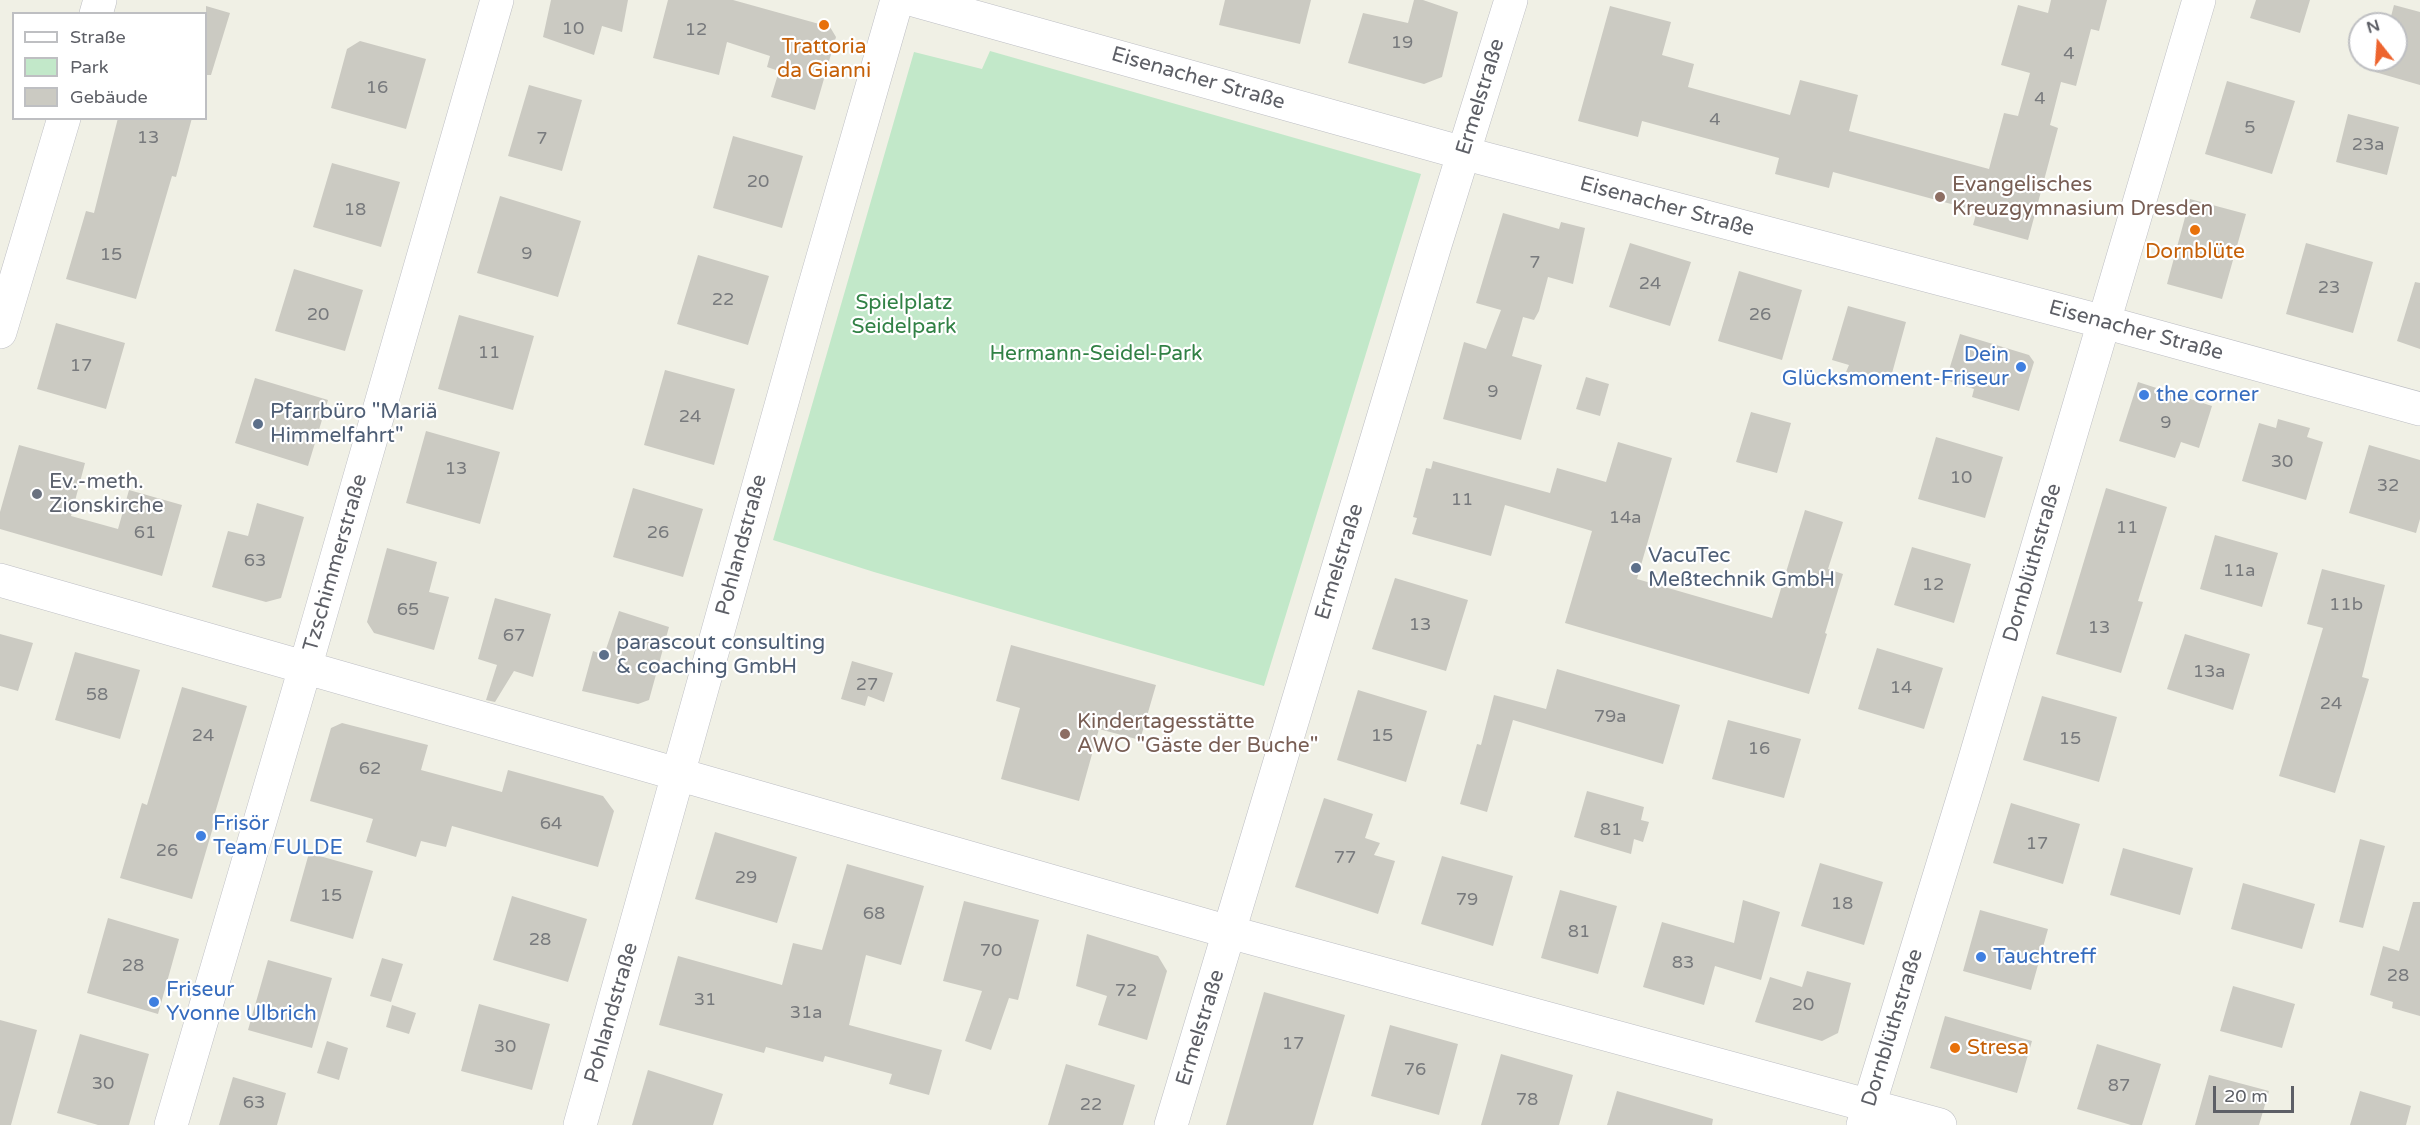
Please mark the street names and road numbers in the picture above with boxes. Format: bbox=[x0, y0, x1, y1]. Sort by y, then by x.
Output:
street label: Ermelstraße bbox=[1451, 36, 1511, 158]
street label: Eisenacher Straße bbox=[1108, 42, 1288, 116]
street label: Eisenacher Straße bbox=[1577, 172, 1757, 242]
street label: Eisenacher Straße bbox=[2046, 296, 2226, 366]
street label: Tzschimmerstraße bbox=[299, 471, 373, 655]
street label: Pohlandstraße bbox=[711, 472, 773, 618]
street label: Dornblüthstraße bbox=[1998, 481, 2068, 645]
street label: Ermelstraße bbox=[1310, 501, 1370, 623]
street label: Pohlandstraße bbox=[580, 940, 644, 1086]
street label: Dornblüthstraße bbox=[1857, 946, 1929, 1110]
street label: Ermelstraße bbox=[1171, 967, 1231, 1089]

